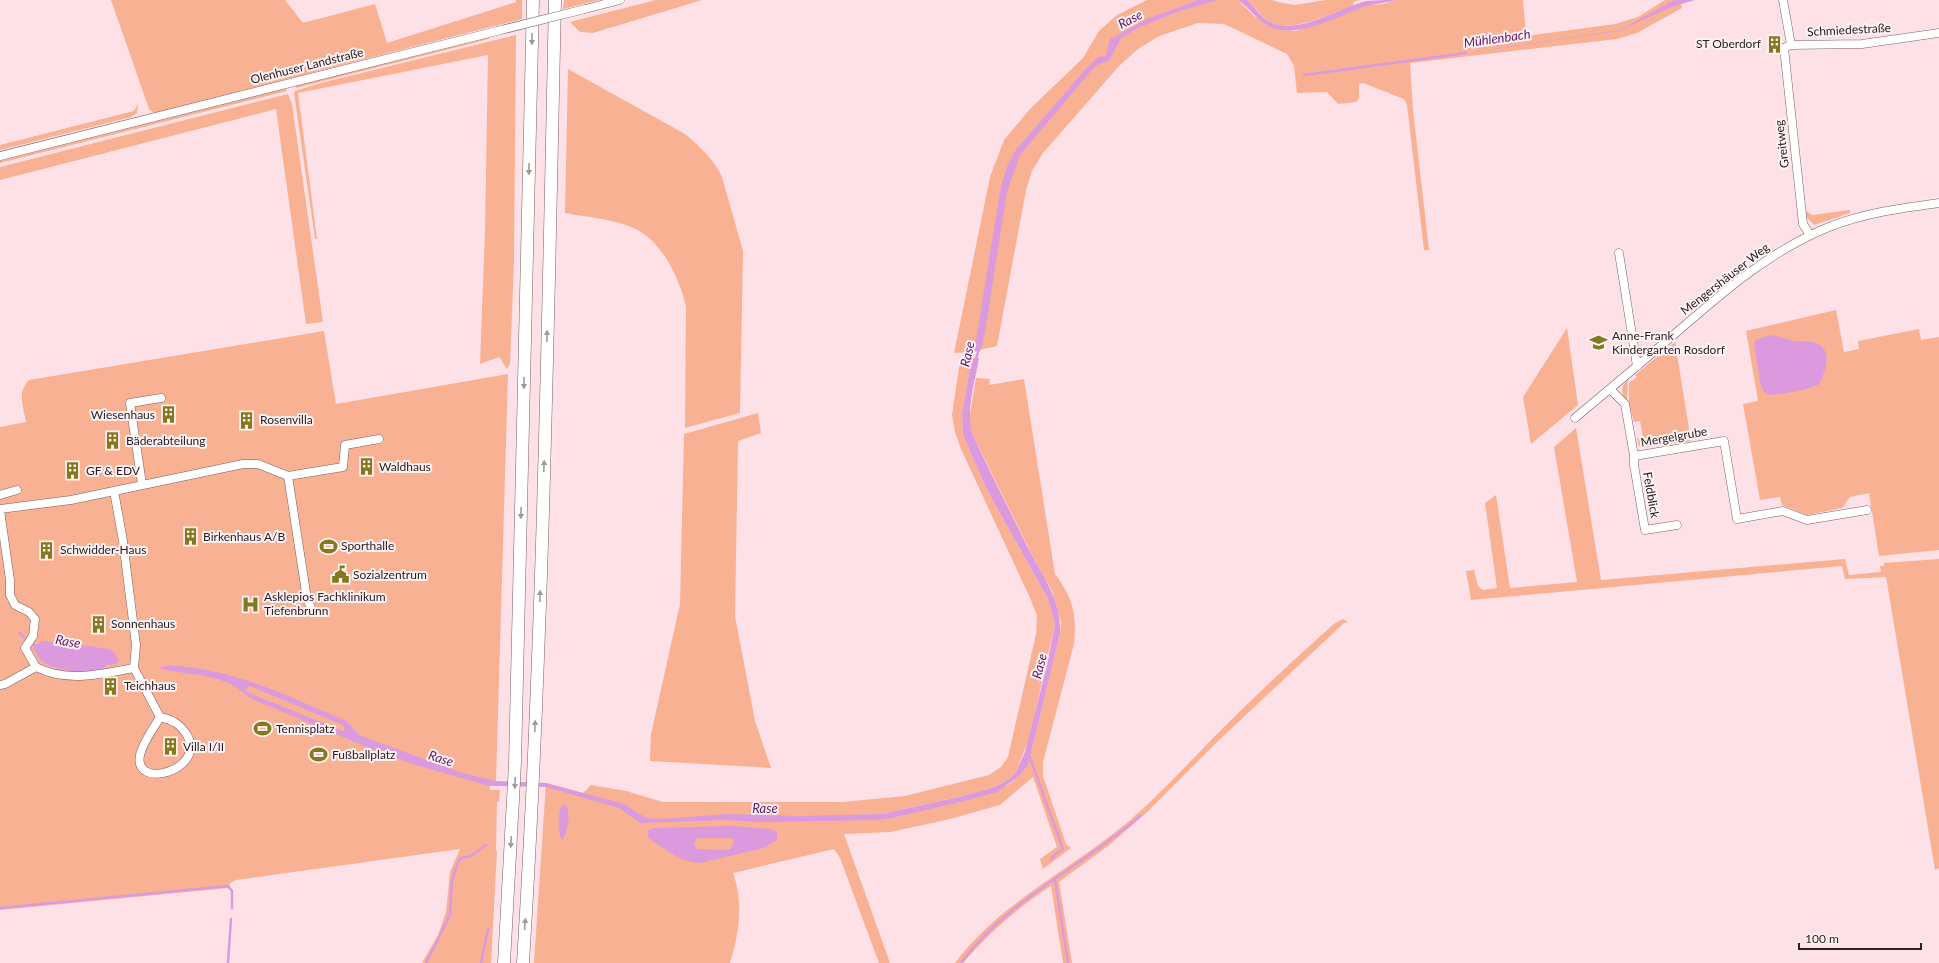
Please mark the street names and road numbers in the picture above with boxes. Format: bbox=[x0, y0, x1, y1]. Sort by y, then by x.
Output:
street label: Schmiedestraße bbox=[1807, 20, 1891, 39]
street label: Olenhuser Landstraße bbox=[249, 44, 365, 87]
street label: Greitweg bbox=[1771, 119, 1792, 169]
street label: Mengershäuser Weg bbox=[1677, 239, 1772, 318]
street label: Mergelgrube bbox=[1640, 423, 1708, 450]
street label: Feldblick bbox=[1640, 471, 1663, 520]

